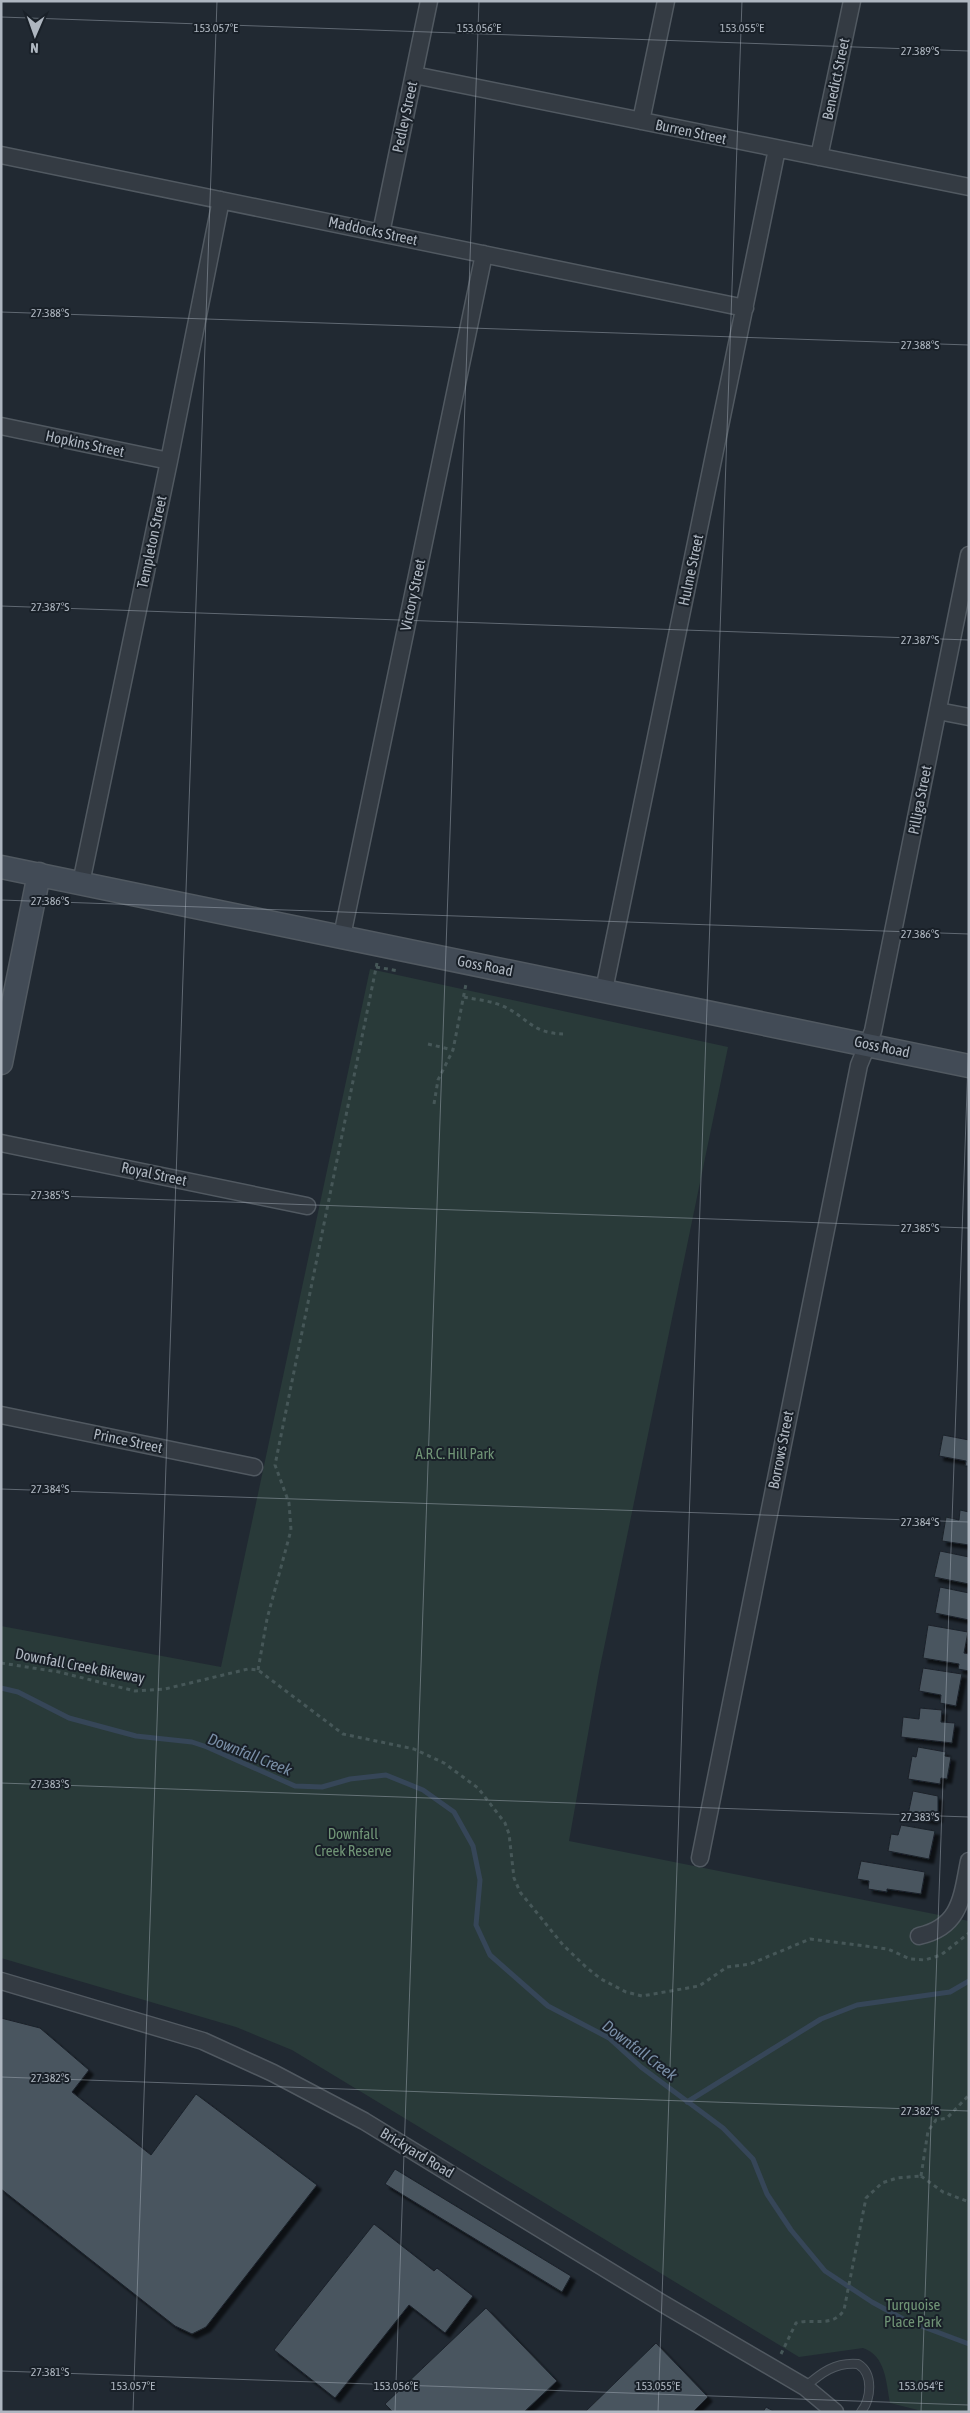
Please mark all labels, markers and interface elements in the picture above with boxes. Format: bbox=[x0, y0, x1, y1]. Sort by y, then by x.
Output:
north arrow bbox=[10, 10, 60, 60]
text: 153.057°E bbox=[194, 21, 238, 35]
text: 153.056°E bbox=[457, 21, 501, 35]
text: 153.055°E bbox=[720, 21, 764, 35]
street label: Benedict Street bbox=[819, 36, 852, 121]
text: N bbox=[30, 40, 39, 56]
text: 27.389°S bbox=[901, 44, 939, 58]
street label: Pedley Street bbox=[389, 80, 420, 154]
street label: Burren Street bbox=[654, 116, 728, 147]
street label: Maddocks Street bbox=[327, 213, 419, 248]
text: 27.388°S bbox=[31, 306, 69, 320]
text: 27.388°S bbox=[901, 338, 939, 352]
street label: Hopkins Street bbox=[44, 427, 126, 460]
street label: Templeton Street bbox=[133, 494, 170, 590]
street label: Hulme Street bbox=[675, 533, 706, 607]
street label: Victory Street bbox=[397, 557, 428, 632]
text: 27.387°S bbox=[31, 600, 69, 614]
text: 27.387°S bbox=[901, 633, 939, 647]
street label: Pilliga Street bbox=[904, 764, 935, 836]
text: 27.386°S bbox=[31, 894, 69, 908]
text: 27.386°S bbox=[901, 927, 939, 941]
street label: Goss Road bbox=[456, 952, 514, 979]
street label: Goss Road bbox=[853, 1032, 911, 1061]
street label: Royal Street bbox=[120, 1158, 188, 1189]
text: 27.385°S bbox=[31, 1188, 69, 1202]
text: 27.385°S bbox=[901, 1221, 939, 1235]
street label: Borrows Street bbox=[765, 1409, 796, 1490]
street label: Prince Street bbox=[92, 1425, 164, 1456]
park label: A.R.C. Hill Park bbox=[416, 1445, 495, 1462]
text: 27.384°S bbox=[31, 1482, 69, 1496]
text: 27.384°S bbox=[901, 1515, 939, 1529]
street label: Downfall Creek Bikeway bbox=[14, 1645, 146, 1686]
water label: Downfall Creek bbox=[205, 1729, 295, 1779]
text: 27.383°S bbox=[31, 1777, 69, 1791]
text: 27.383°S bbox=[901, 1810, 939, 1824]
park label: Downfall Creek Reserve bbox=[314, 1825, 392, 1859]
water label: Downfall Creek bbox=[599, 2016, 682, 2084]
text: 27.382°S bbox=[31, 2071, 69, 2085]
text: 27.382°S bbox=[901, 2104, 939, 2118]
street label: Brickyard Road bbox=[378, 2124, 457, 2181]
park label: Turquoise Place Park bbox=[884, 2296, 942, 2330]
text: 27.381°S bbox=[31, 2365, 69, 2379]
text: 153.057°E bbox=[111, 2379, 155, 2393]
text: 153.056°E bbox=[374, 2379, 418, 2393]
text: 153.055°E bbox=[636, 2379, 680, 2393]
text: 153.054°E bbox=[899, 2379, 943, 2393]

